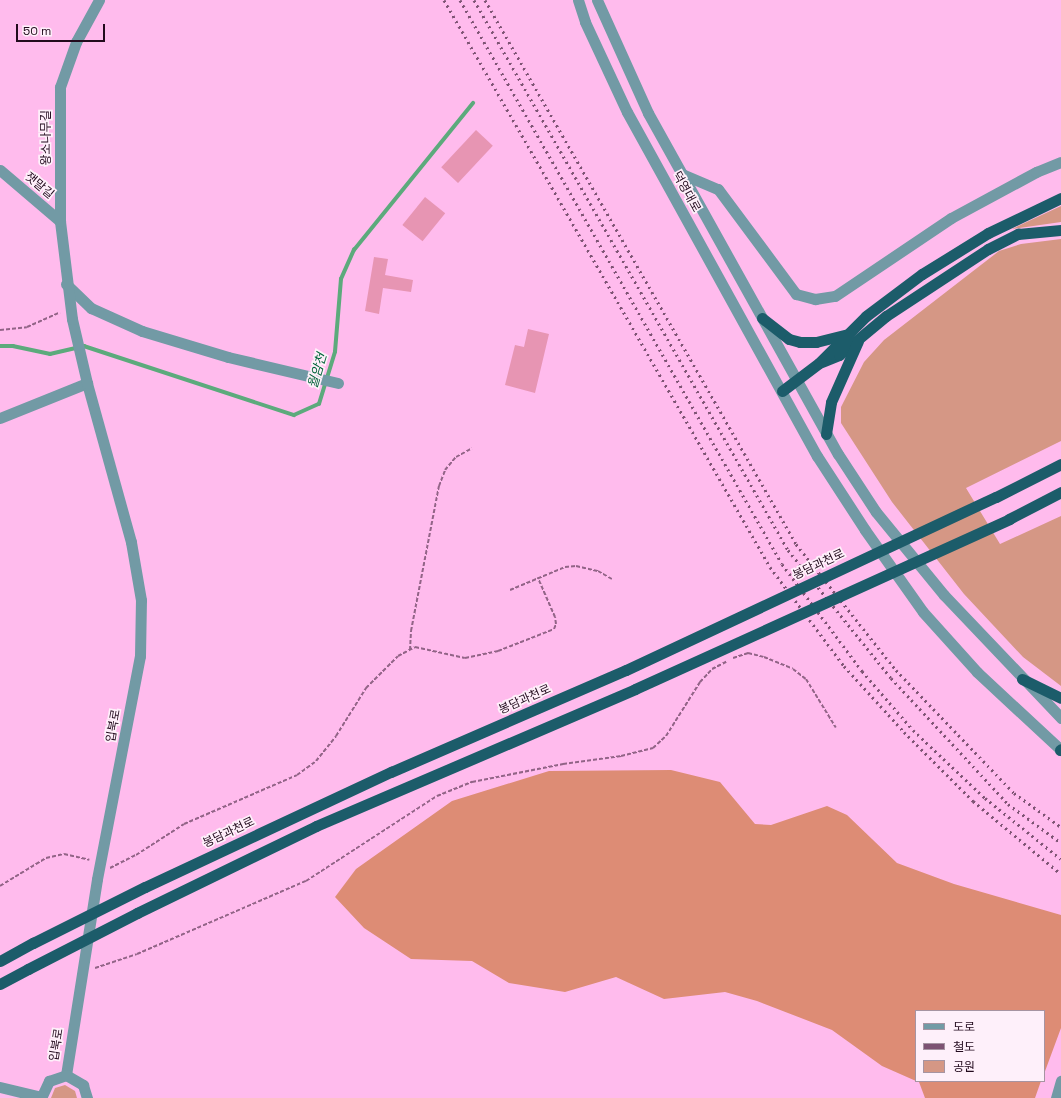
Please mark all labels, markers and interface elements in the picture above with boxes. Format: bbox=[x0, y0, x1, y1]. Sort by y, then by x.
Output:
scale bar bbox=[18, 16, 107, 42]
text: 50 m bbox=[23, 23, 51, 39]
street label: 왕소나무길 bbox=[40, 110, 54, 166]
street label: 덕영대로 bbox=[669, 169, 703, 215]
street label: 잿말길 bbox=[22, 170, 56, 202]
water label: 월암천 bbox=[305, 352, 331, 390]
street label: 봉담과천로 bbox=[791, 547, 847, 583]
street label: 봉담과천로 bbox=[497, 682, 553, 718]
street label: 입북로 bbox=[104, 708, 124, 744]
street label: 봉담과천로 bbox=[201, 815, 257, 851]
legend bbox=[915, 1010, 1045, 1082]
text: 도로 bbox=[953, 1019, 975, 1035]
street label: 입북로 bbox=[47, 1028, 67, 1062]
text: 철도 bbox=[953, 1039, 975, 1055]
text: 공원 bbox=[953, 1059, 975, 1075]

